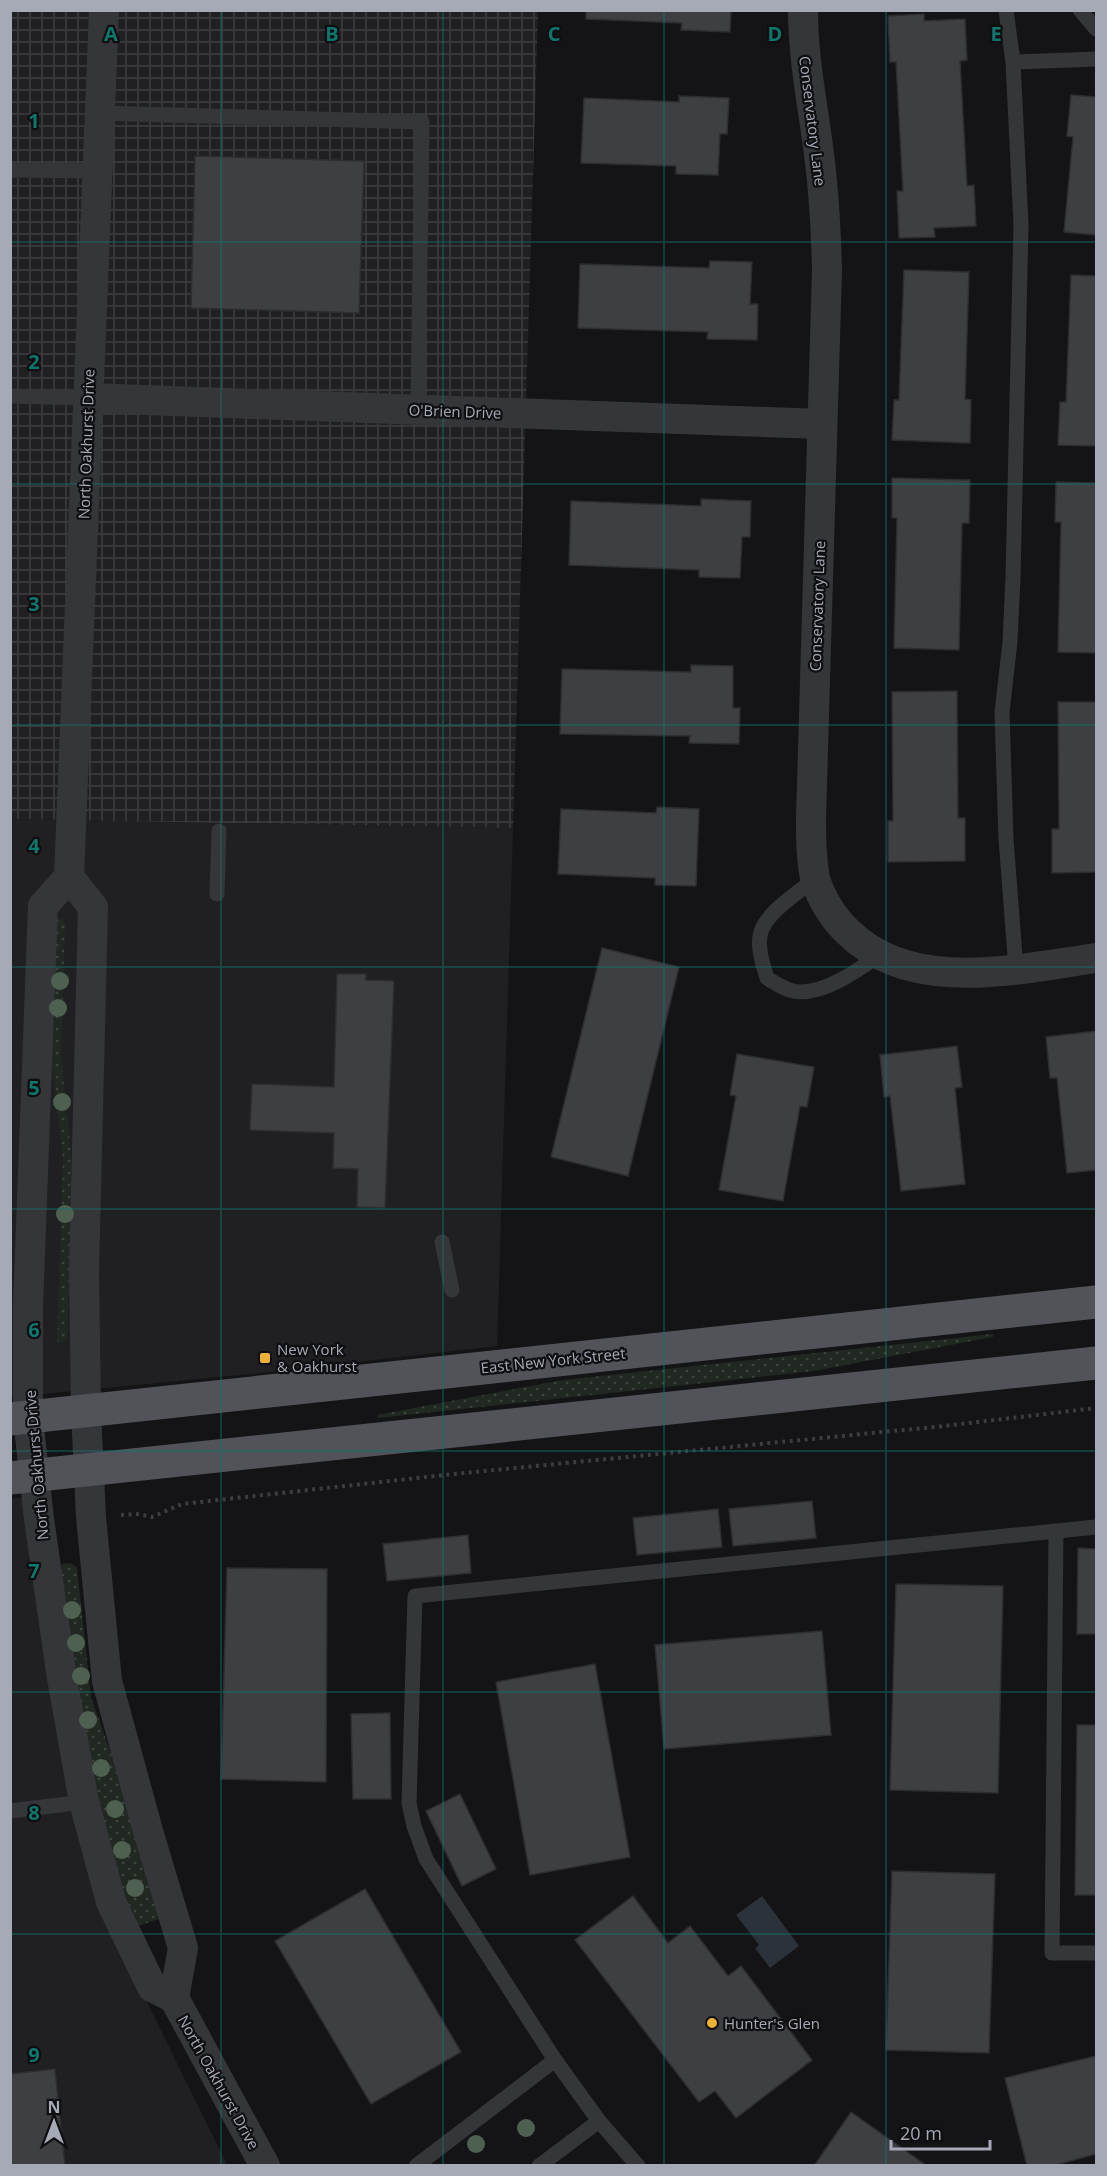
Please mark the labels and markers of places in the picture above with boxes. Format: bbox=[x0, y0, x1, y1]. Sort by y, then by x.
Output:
place label: New York & Oakhurst bbox=[277, 1339, 357, 1376]
marker: New York & Oakhurst bbox=[258, 1351, 272, 1365]
place label: Hunter's Glen bbox=[724, 2013, 820, 2033]
marker: Hunter's Glen bbox=[705, 2016, 719, 2030]

